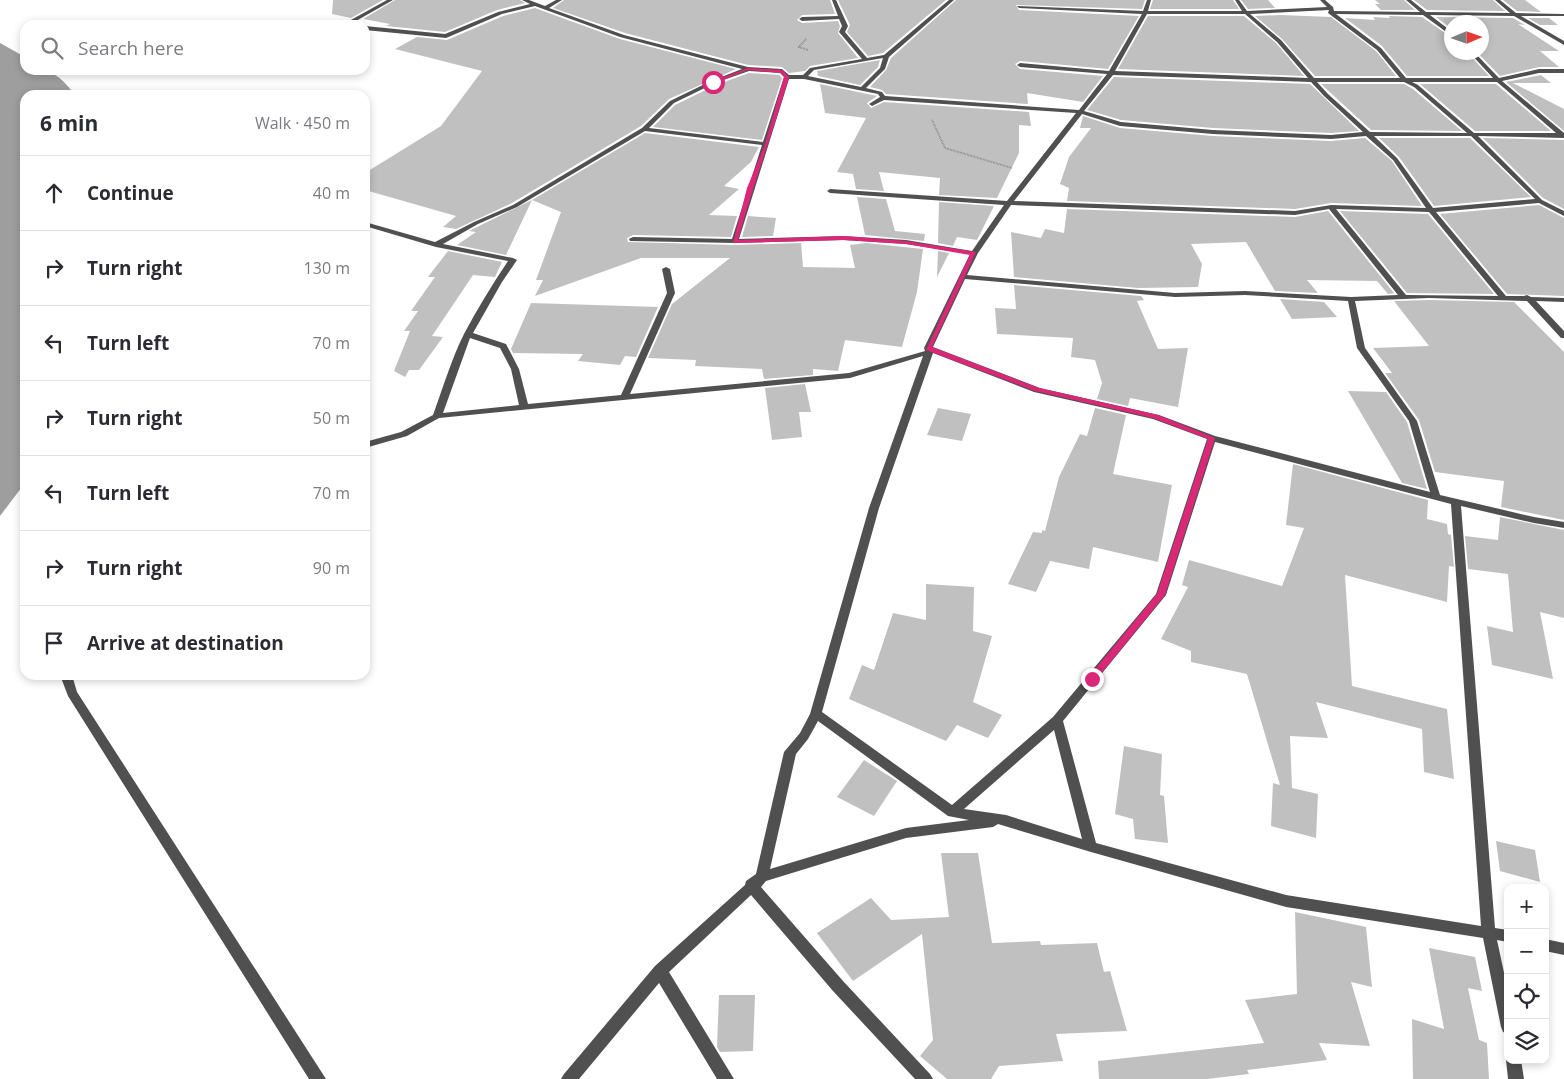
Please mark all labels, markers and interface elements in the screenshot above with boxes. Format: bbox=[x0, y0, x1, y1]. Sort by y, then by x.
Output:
north arrow bbox=[1444, 15, 1489, 60]
search box bbox=[20, 20, 370, 75]
icon: search bbox=[38, 34, 66, 62]
text: Search here bbox=[78, 35, 184, 61]
route start bbox=[702, 71, 725, 94]
text: 6 min bbox=[40, 109, 98, 137]
text: Walk · 450 m bbox=[255, 112, 350, 134]
icon: ahead bbox=[40, 179, 68, 207]
text: Continue bbox=[87, 180, 174, 206]
text: 40 m bbox=[313, 182, 350, 204]
icon: right bbox=[40, 254, 68, 282]
text: Turn right bbox=[87, 255, 182, 281]
text: 130 m bbox=[304, 257, 350, 279]
icon: left bbox=[40, 329, 68, 357]
text: Turn left bbox=[87, 330, 169, 356]
text: 70 m bbox=[313, 332, 350, 354]
icon: right bbox=[40, 404, 68, 432]
text: Turn right bbox=[87, 405, 182, 431]
text: 50 m bbox=[313, 407, 350, 429]
icon: left bbox=[40, 479, 68, 507]
text: Turn left bbox=[87, 480, 169, 506]
text: 70 m bbox=[313, 482, 350, 504]
icon: right bbox=[40, 554, 68, 582]
text: Turn right bbox=[87, 555, 182, 581]
text: 90 m bbox=[313, 557, 350, 579]
icon: arrive bbox=[40, 629, 68, 657]
text: Arrive at destination bbox=[87, 630, 284, 656]
route end bbox=[1081, 668, 1104, 691]
map controls bbox=[1504, 884, 1549, 1064]
button: + bbox=[1504, 884, 1549, 929]
button: − bbox=[1504, 929, 1549, 974]
button: locate bbox=[1504, 974, 1549, 1019]
button: layers bbox=[1504, 1019, 1549, 1064]

